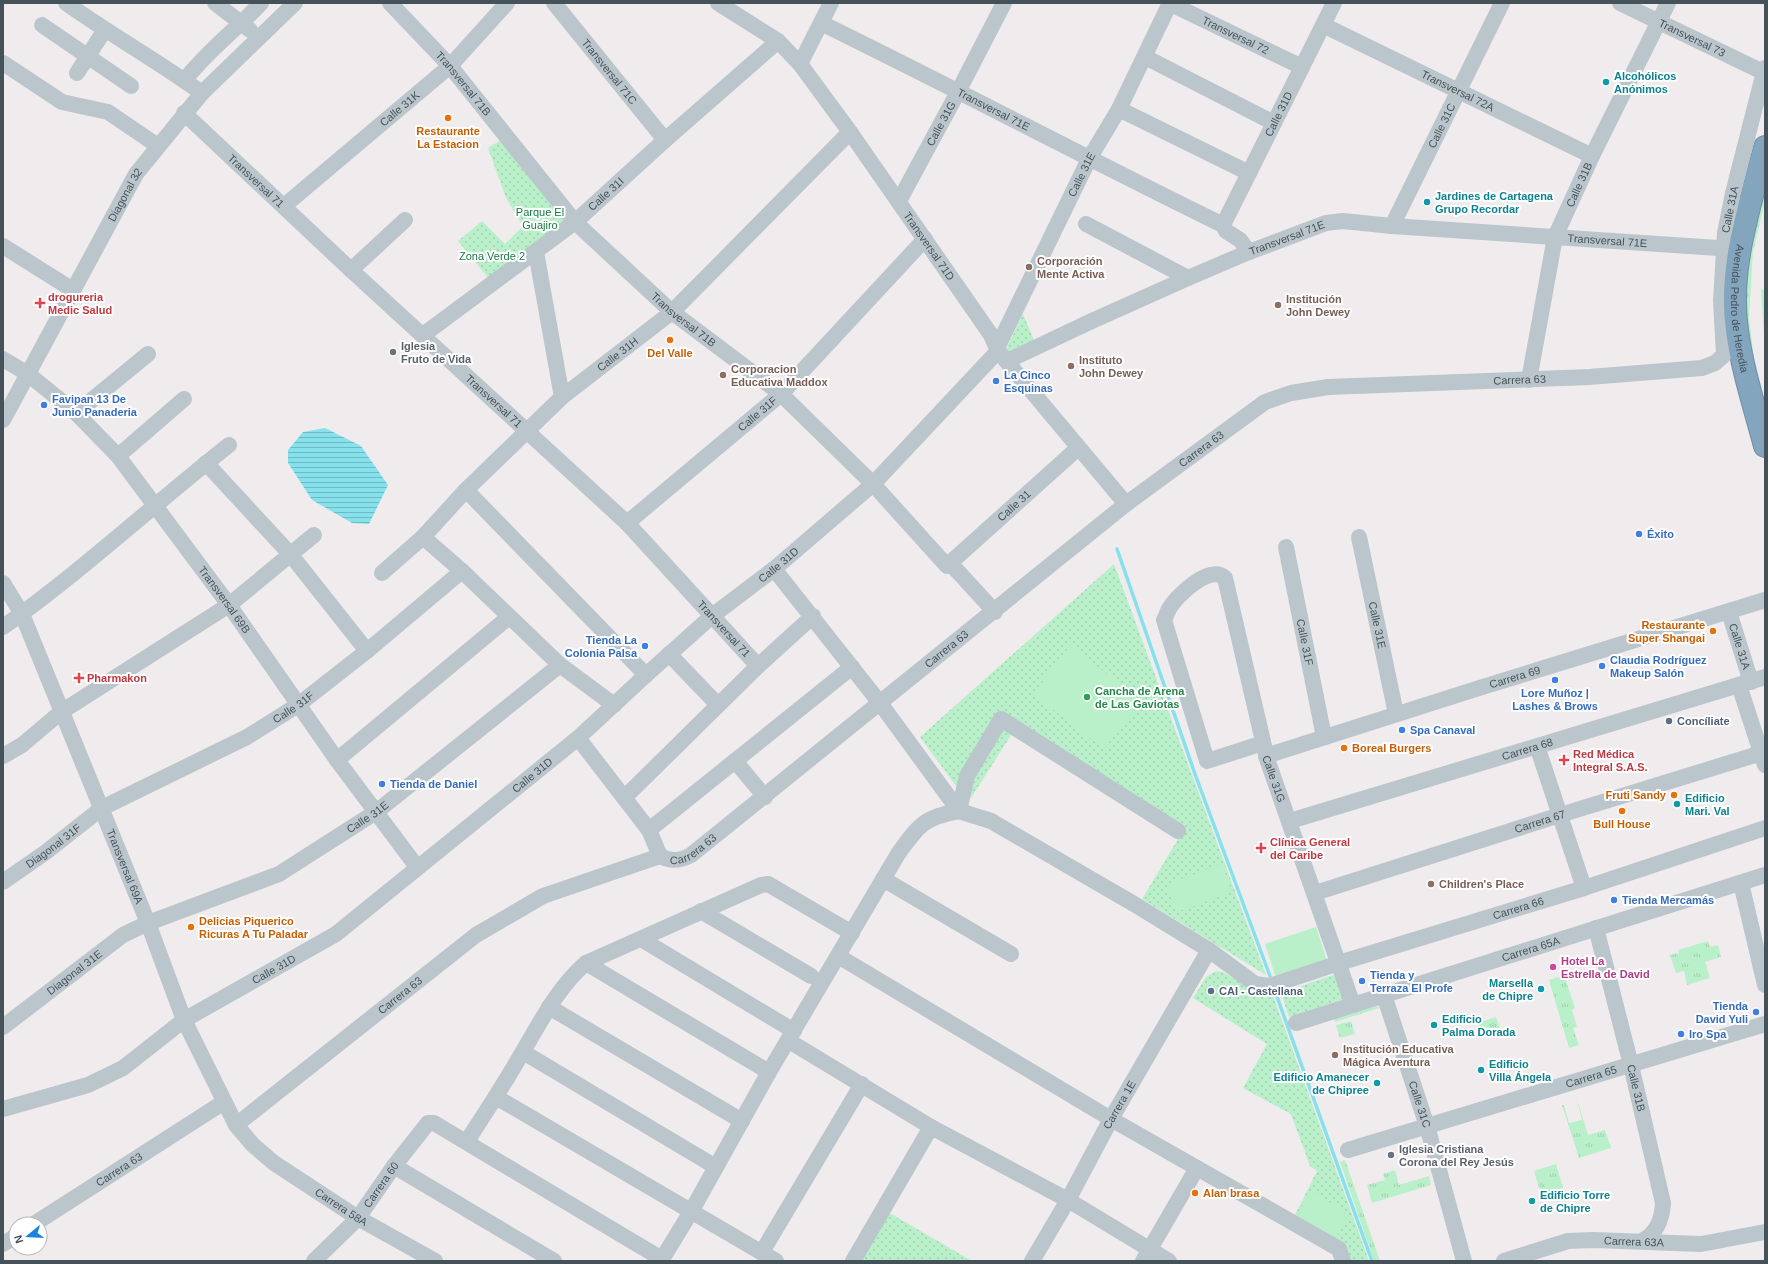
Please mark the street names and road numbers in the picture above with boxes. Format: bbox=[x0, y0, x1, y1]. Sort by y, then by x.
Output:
street label: Transversal 72 bbox=[1200, 14, 1271, 56]
street label: Transversal 73 bbox=[1657, 17, 1727, 59]
street label: Transversal 71C bbox=[579, 36, 639, 106]
street label: Transversal 71B bbox=[433, 49, 493, 118]
street label: Transversal 72A bbox=[1419, 68, 1497, 114]
street label: Transversal 71E bbox=[955, 86, 1032, 133]
street label: Calle 31K bbox=[377, 88, 422, 129]
street label: Calle 31D bbox=[1262, 90, 1295, 138]
street label: Calle 31G bbox=[924, 99, 958, 148]
street label: Calle 31C bbox=[1425, 101, 1458, 150]
street label: Calle 31E bbox=[1066, 150, 1098, 199]
street label: Transversal 71 bbox=[226, 152, 287, 210]
street label: Calle 31B bbox=[1564, 160, 1594, 209]
street label: Diagonal 32 bbox=[105, 166, 144, 224]
street label: Calle 31I bbox=[586, 175, 626, 213]
street label: Calle 31A bbox=[1719, 184, 1741, 234]
street label: Transversal 71D bbox=[901, 210, 957, 282]
street label: Transversal 71E bbox=[1248, 218, 1326, 257]
street label: Transversal 71E bbox=[1567, 232, 1648, 249]
street label: Avenida Pedro de Heredia bbox=[1729, 243, 1751, 374]
street label: Transversal 71B bbox=[649, 290, 718, 349]
street label: Calle 31H bbox=[595, 335, 640, 374]
street label: Transversal 71 bbox=[463, 372, 525, 430]
street label: Carrera 63 bbox=[1493, 373, 1546, 387]
street label: Calle 31F bbox=[735, 394, 779, 434]
street label: Carrera 63 bbox=[1176, 428, 1226, 469]
street label: Calle 31 bbox=[995, 488, 1033, 523]
street label: Calle 31D bbox=[756, 545, 801, 585]
street label: Transversal 69B bbox=[196, 564, 253, 635]
street label: Transversal 71 bbox=[695, 598, 753, 659]
street label: Calle 31E bbox=[1367, 600, 1388, 650]
street label: Calle 31F bbox=[1295, 618, 1316, 667]
street label: Calle 31A bbox=[1727, 622, 1753, 672]
street label: Carrera 63 bbox=[922, 628, 971, 670]
street label: Carrera 69 bbox=[1488, 664, 1542, 691]
street label: Calle 31F bbox=[270, 689, 316, 725]
street label: Carrera 68 bbox=[1500, 736, 1554, 762]
street label: Calle 31G bbox=[1260, 754, 1288, 804]
street label: Calle 31D bbox=[510, 755, 555, 795]
street label: Calle 31E bbox=[344, 799, 391, 835]
street label: Carrera 67 bbox=[1513, 808, 1567, 835]
street label: Diagonal 31F bbox=[24, 821, 83, 870]
street label: Transversal 69A bbox=[104, 827, 146, 906]
street label: Carrera 63 bbox=[670, 831, 718, 866]
street label: Carrera 66 bbox=[1491, 895, 1545, 922]
street label: Carrera 65A bbox=[1500, 934, 1562, 964]
street label: Diagonal 31E bbox=[45, 947, 104, 997]
street label: Calle 31D bbox=[250, 952, 298, 986]
street label: Carrera 63 bbox=[375, 974, 424, 1016]
street label: Carrera 65 bbox=[1564, 1063, 1618, 1090]
street label: Calle 31B bbox=[1625, 1063, 1648, 1113]
street label: Carrera 1E bbox=[1101, 1078, 1138, 1131]
street label: Calle 31C bbox=[1407, 1079, 1433, 1129]
street label: Carrera 63 bbox=[94, 1150, 144, 1189]
street label: Carrera 60 bbox=[361, 1159, 401, 1210]
street label: Carrera 58A bbox=[313, 1186, 370, 1228]
street label: Carrera 63A bbox=[1604, 1234, 1665, 1249]

